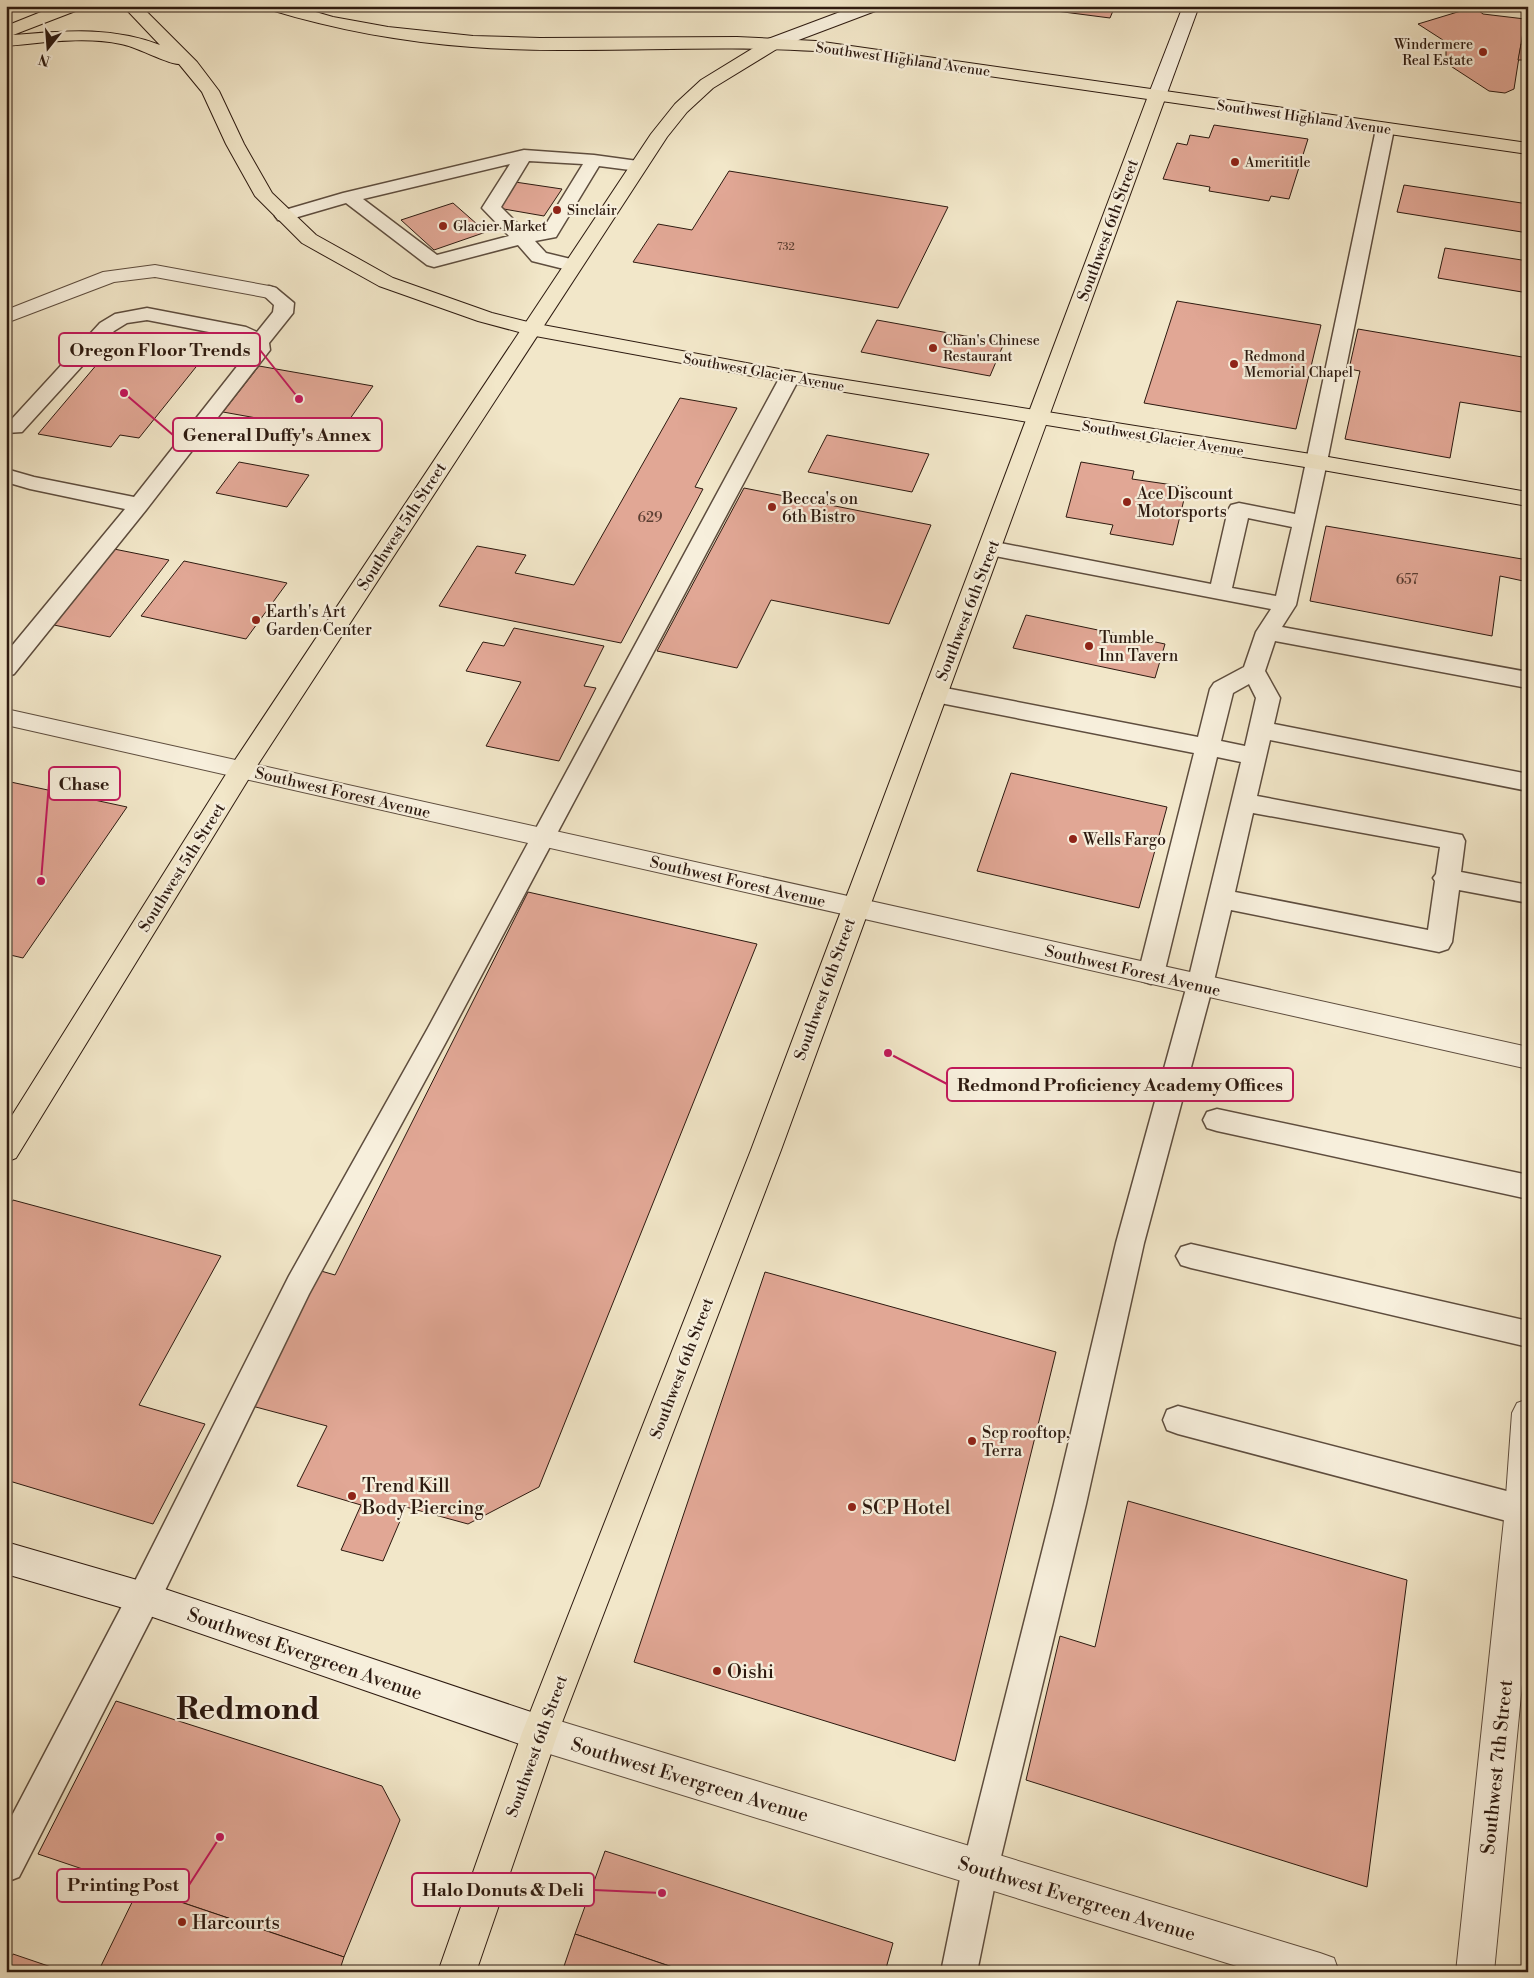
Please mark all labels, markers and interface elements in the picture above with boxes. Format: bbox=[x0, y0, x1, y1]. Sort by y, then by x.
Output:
north arrow bbox=[22, 22, 72, 72]
place label: Windermere Real Estate bbox=[1393, 36, 1473, 70]
street label: Southwest Highland Avenue bbox=[814, 39, 991, 81]
marker: Windermere Real Estate bbox=[1477, 46, 1489, 58]
text: N bbox=[37, 49, 52, 70]
street label: Southwest Highland Avenue bbox=[1215, 97, 1392, 139]
place label: Amerititle bbox=[1244, 154, 1310, 172]
street label: Southwest 6th Street bbox=[1073, 156, 1143, 304]
marker: Amerititle bbox=[1229, 156, 1241, 168]
place label: Sinclair bbox=[567, 202, 617, 220]
marker: Sinclair bbox=[551, 204, 563, 216]
place label: Glacier Market bbox=[453, 218, 547, 236]
marker: Glacier Market bbox=[437, 220, 449, 232]
house number: 732 bbox=[777, 240, 795, 254]
place label: Chan's Chinese Restaurant bbox=[943, 332, 1040, 366]
callout: Oregon Floor Trends bbox=[59, 333, 260, 366]
text: Oregon Floor Trends bbox=[70, 339, 251, 362]
marker: Chan's Chinese Restaurant bbox=[927, 342, 939, 354]
place label: Redmond Memorial Chapel bbox=[1244, 348, 1353, 382]
street label: Southwest Glacier Avenue bbox=[682, 350, 846, 396]
marker: Redmond Memorial Chapel bbox=[1228, 358, 1240, 370]
street label: Southwest Glacier Avenue bbox=[1081, 417, 1245, 461]
callout: General Duffy's Annex bbox=[173, 418, 382, 451]
text: General Duffy's Annex bbox=[183, 424, 372, 447]
street label: Southwest 5th Street bbox=[353, 458, 451, 594]
place label: Ace Discount Motorsports bbox=[1136, 484, 1233, 522]
place label: Becca's on 6th Bistro bbox=[781, 489, 858, 527]
marker: Ace Discount Motorsports bbox=[1121, 496, 1133, 508]
marker: Becca's on 6th Bistro bbox=[766, 501, 778, 513]
house number: 629 bbox=[638, 509, 662, 527]
street label: Southwest 6th Street bbox=[932, 537, 1004, 684]
house number: 657 bbox=[1396, 571, 1418, 589]
place label: Earth's Art Garden Center bbox=[266, 602, 372, 640]
marker: Earth's Art Garden Center bbox=[250, 614, 262, 626]
place label: Tumble Inn Tavern bbox=[1099, 628, 1179, 666]
marker: Tumble Inn Tavern bbox=[1083, 640, 1095, 652]
street label: Southwest Forest Avenue bbox=[253, 763, 433, 823]
callout: Chase bbox=[49, 767, 120, 800]
text: Chase bbox=[58, 773, 110, 796]
street label: Southwest 5th Street bbox=[134, 799, 230, 936]
place label: Wells Fargo bbox=[1082, 830, 1166, 850]
marker: Wells Fargo bbox=[1067, 833, 1079, 845]
street label: Southwest Forest Avenue bbox=[648, 852, 828, 912]
street label: Southwest 6th Street bbox=[790, 915, 860, 1063]
street label: Southwest Forest Avenue bbox=[1043, 941, 1223, 1001]
callout: Redmond Proficiency Academy Offices bbox=[947, 1068, 1293, 1101]
text: Redmond Proficiency Academy Offices bbox=[957, 1074, 1283, 1097]
street label: Southwest 6th Street bbox=[646, 1295, 718, 1442]
place label: Scp rooftop, Terra bbox=[982, 1423, 1070, 1461]
marker: Scp rooftop, Terra bbox=[966, 1435, 978, 1447]
place label: Trend Kill Body Piercing bbox=[361, 1474, 484, 1520]
marker: Trend Kill Body Piercing bbox=[346, 1490, 358, 1502]
place label: SCP Hotel bbox=[862, 1496, 951, 1520]
marker: SCP Hotel bbox=[846, 1501, 858, 1513]
street label: Southwest Evergreen Avenue bbox=[184, 1602, 425, 1706]
place label: Oishi bbox=[727, 1660, 774, 1684]
marker: Oishi bbox=[711, 1665, 723, 1677]
street label: Southwest 6th Street bbox=[502, 1672, 572, 1820]
street label: Southwest 7th Street bbox=[1476, 1678, 1518, 1856]
district label: Redmond bbox=[176, 1690, 320, 1729]
street label: Southwest Evergreen Avenue bbox=[568, 1732, 811, 1828]
street label: Southwest Evergreen Avenue bbox=[955, 1851, 1198, 1947]
callout: Printing Post bbox=[57, 1869, 189, 1902]
callout: Halo Donuts & Deli bbox=[412, 1873, 594, 1906]
text: Printing Post bbox=[67, 1874, 179, 1897]
text: Halo Donuts & Deli bbox=[422, 1879, 584, 1902]
place label: Harcourts bbox=[192, 1911, 280, 1935]
marker: Harcourts bbox=[176, 1916, 188, 1928]

